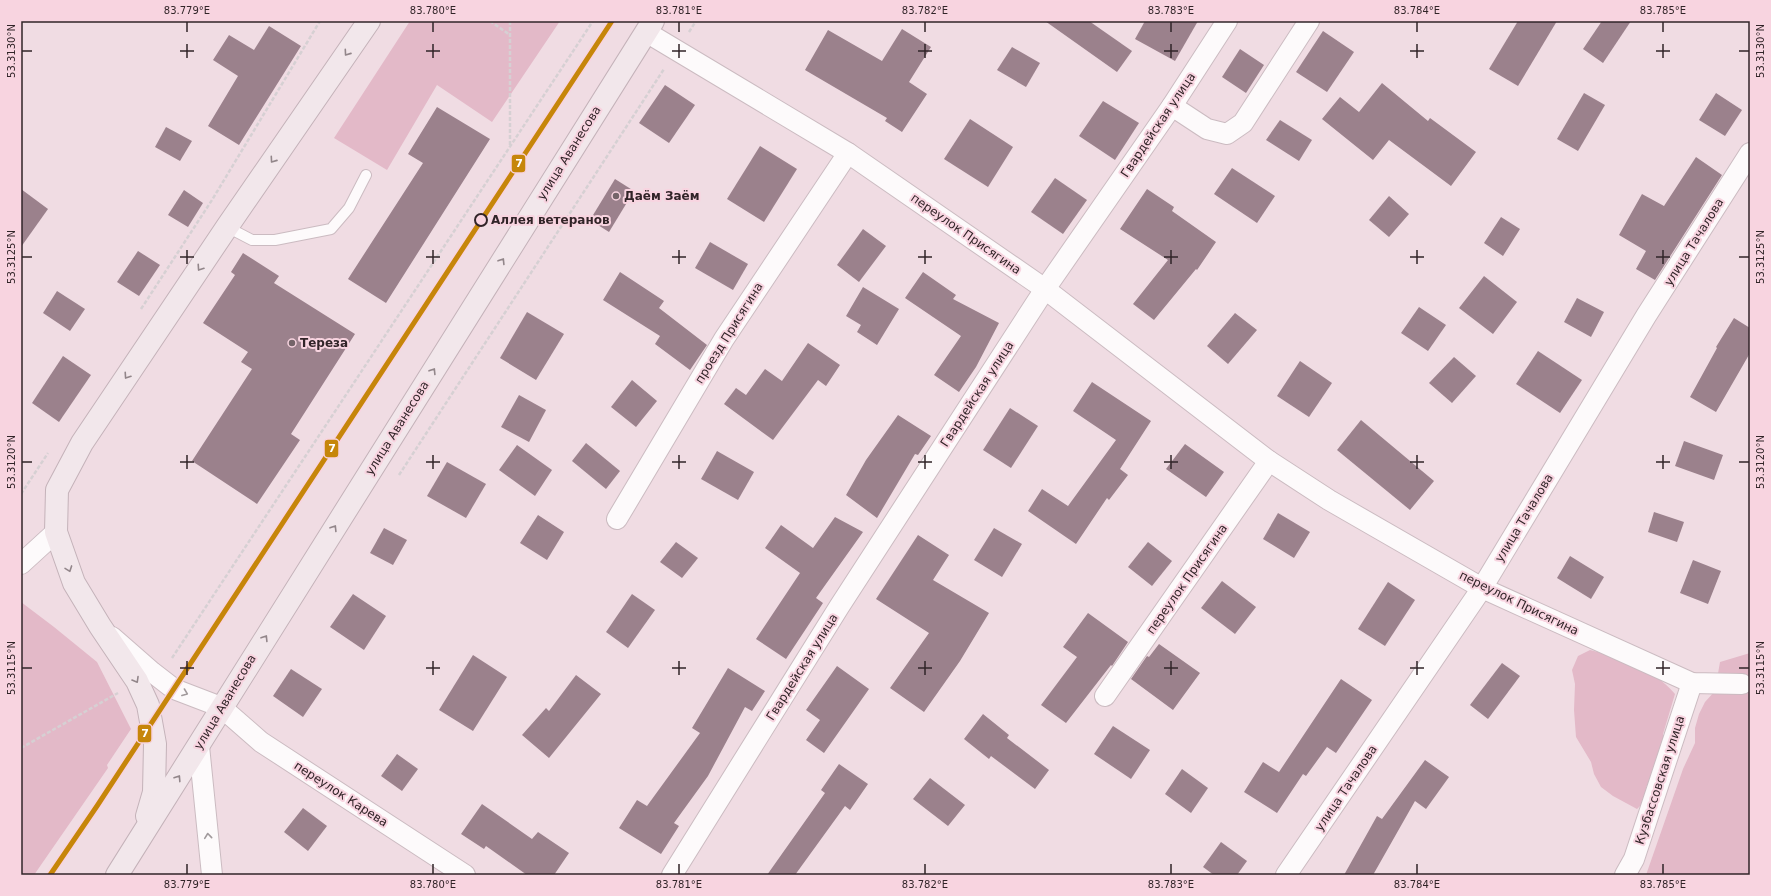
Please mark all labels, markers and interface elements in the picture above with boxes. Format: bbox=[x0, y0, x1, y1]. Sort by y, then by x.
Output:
text: 83.779°E bbox=[164, 5, 210, 16]
text: 83.780°E bbox=[410, 5, 456, 16]
text: 83.781°E bbox=[656, 5, 702, 16]
text: 83.782°E bbox=[902, 5, 948, 16]
text: 83.783°E bbox=[1148, 5, 1194, 16]
text: 83.784°E bbox=[1394, 5, 1440, 16]
text: 83.785°E bbox=[1640, 5, 1686, 16]
text: 53.3130°N bbox=[6, 24, 17, 78]
text: 53.3130°N bbox=[1755, 24, 1766, 78]
one-way arrow bbox=[345, 49, 352, 56]
street label: Гвардейская улица bbox=[1118, 70, 1198, 180]
street label: улица Аванесова bbox=[534, 103, 604, 203]
line badge: 7 bbox=[511, 154, 526, 173]
one-way arrow bbox=[271, 156, 278, 163]
text: 7 bbox=[515, 157, 523, 170]
place label: Даём Заём bbox=[624, 189, 699, 203]
marker: Даём Заём bbox=[611, 191, 621, 201]
street label: переулок Присягина bbox=[908, 191, 1024, 277]
street label: улица Тачалова bbox=[1661, 196, 1727, 288]
marker: Аллея ветеранов bbox=[474, 213, 488, 227]
place label: Аллея ветеранов bbox=[491, 213, 610, 227]
text: 53.3125°N bbox=[6, 230, 17, 284]
text: 53.3125°N bbox=[1755, 230, 1766, 284]
one-way arrow bbox=[497, 258, 505, 265]
one-way arrow bbox=[197, 264, 205, 271]
street label: проезд Присягина bbox=[692, 280, 766, 386]
place label: Тереза bbox=[300, 336, 348, 350]
marker: Тереза bbox=[287, 338, 297, 348]
street label: Гвардейская улица bbox=[938, 339, 1016, 449]
one-way arrow bbox=[428, 368, 436, 375]
one-way arrow bbox=[125, 371, 132, 378]
street label: улица Аванесова bbox=[362, 378, 432, 478]
text: 53.3120°N bbox=[6, 435, 17, 489]
text: 53.3120°N bbox=[1755, 435, 1766, 489]
line badge: 7 bbox=[324, 439, 339, 458]
text: 7 bbox=[328, 442, 336, 455]
street label: улица Тачалова bbox=[1492, 471, 1556, 565]
street label: переулок Присягина bbox=[1144, 521, 1230, 637]
one-way arrow bbox=[329, 525, 337, 532]
one-way arrow bbox=[64, 566, 73, 573]
street label: переулок Присягина bbox=[1457, 568, 1581, 638]
street label: Гвардейская улица bbox=[763, 611, 841, 723]
one-way arrow bbox=[260, 635, 267, 642]
text: 53.3115°N bbox=[6, 641, 17, 695]
text: 53.3115°N bbox=[1755, 641, 1766, 695]
street label: улица Аванесова bbox=[191, 652, 259, 752]
one-way arrow bbox=[131, 676, 138, 683]
one-way arrow bbox=[181, 688, 188, 696]
street label: Кузбассовская улица bbox=[1633, 714, 1687, 846]
line badge: 7 bbox=[137, 724, 152, 743]
text: 7 bbox=[141, 727, 149, 740]
street label: улица Тачалова bbox=[1312, 742, 1380, 834]
street label: переулок Карева bbox=[292, 759, 390, 829]
one-way arrow bbox=[173, 775, 181, 782]
one-way arrow bbox=[204, 833, 213, 839]
text: 83.779°E bbox=[164, 879, 210, 890]
text: 83.780°E bbox=[410, 879, 456, 890]
text: 83.781°E bbox=[656, 879, 702, 890]
text: 83.782°E bbox=[902, 879, 948, 890]
text: 83.783°E bbox=[1148, 879, 1194, 890]
text: 83.784°E bbox=[1394, 879, 1440, 890]
text: 83.785°E bbox=[1640, 879, 1686, 890]

